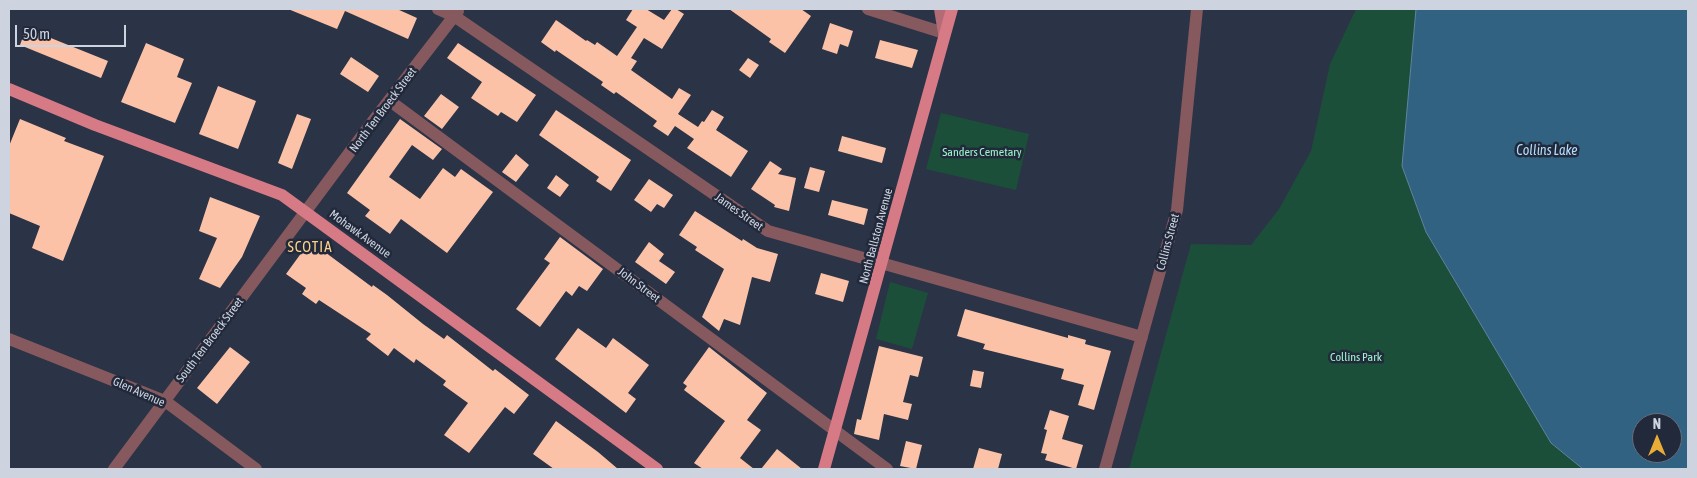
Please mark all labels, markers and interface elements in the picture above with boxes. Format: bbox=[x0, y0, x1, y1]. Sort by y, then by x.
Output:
scale bar bbox=[18, 15, 129, 47]
text: 50 m bbox=[23, 25, 50, 42]
street label: North Ten Broeck Street bbox=[346, 65, 420, 155]
water label: Collins Lake bbox=[1516, 143, 1578, 159]
park label: Sanders Cemetary bbox=[942, 145, 1022, 159]
street label: North Ballston Avenue bbox=[856, 187, 896, 285]
street label: James Street bbox=[712, 190, 766, 234]
street label: Mohawk Avenue bbox=[326, 207, 394, 261]
street label: Collins Street bbox=[1154, 212, 1182, 272]
district label: SCOTIA bbox=[287, 238, 333, 256]
street label: John Street bbox=[615, 264, 663, 306]
street label: South Ten Broeck Street bbox=[173, 295, 247, 385]
park label: Collins Park bbox=[1330, 350, 1382, 364]
street label: Glen Avenue bbox=[111, 374, 167, 410]
north arrow bbox=[1632, 413, 1682, 463]
text: N bbox=[1653, 416, 1661, 432]

